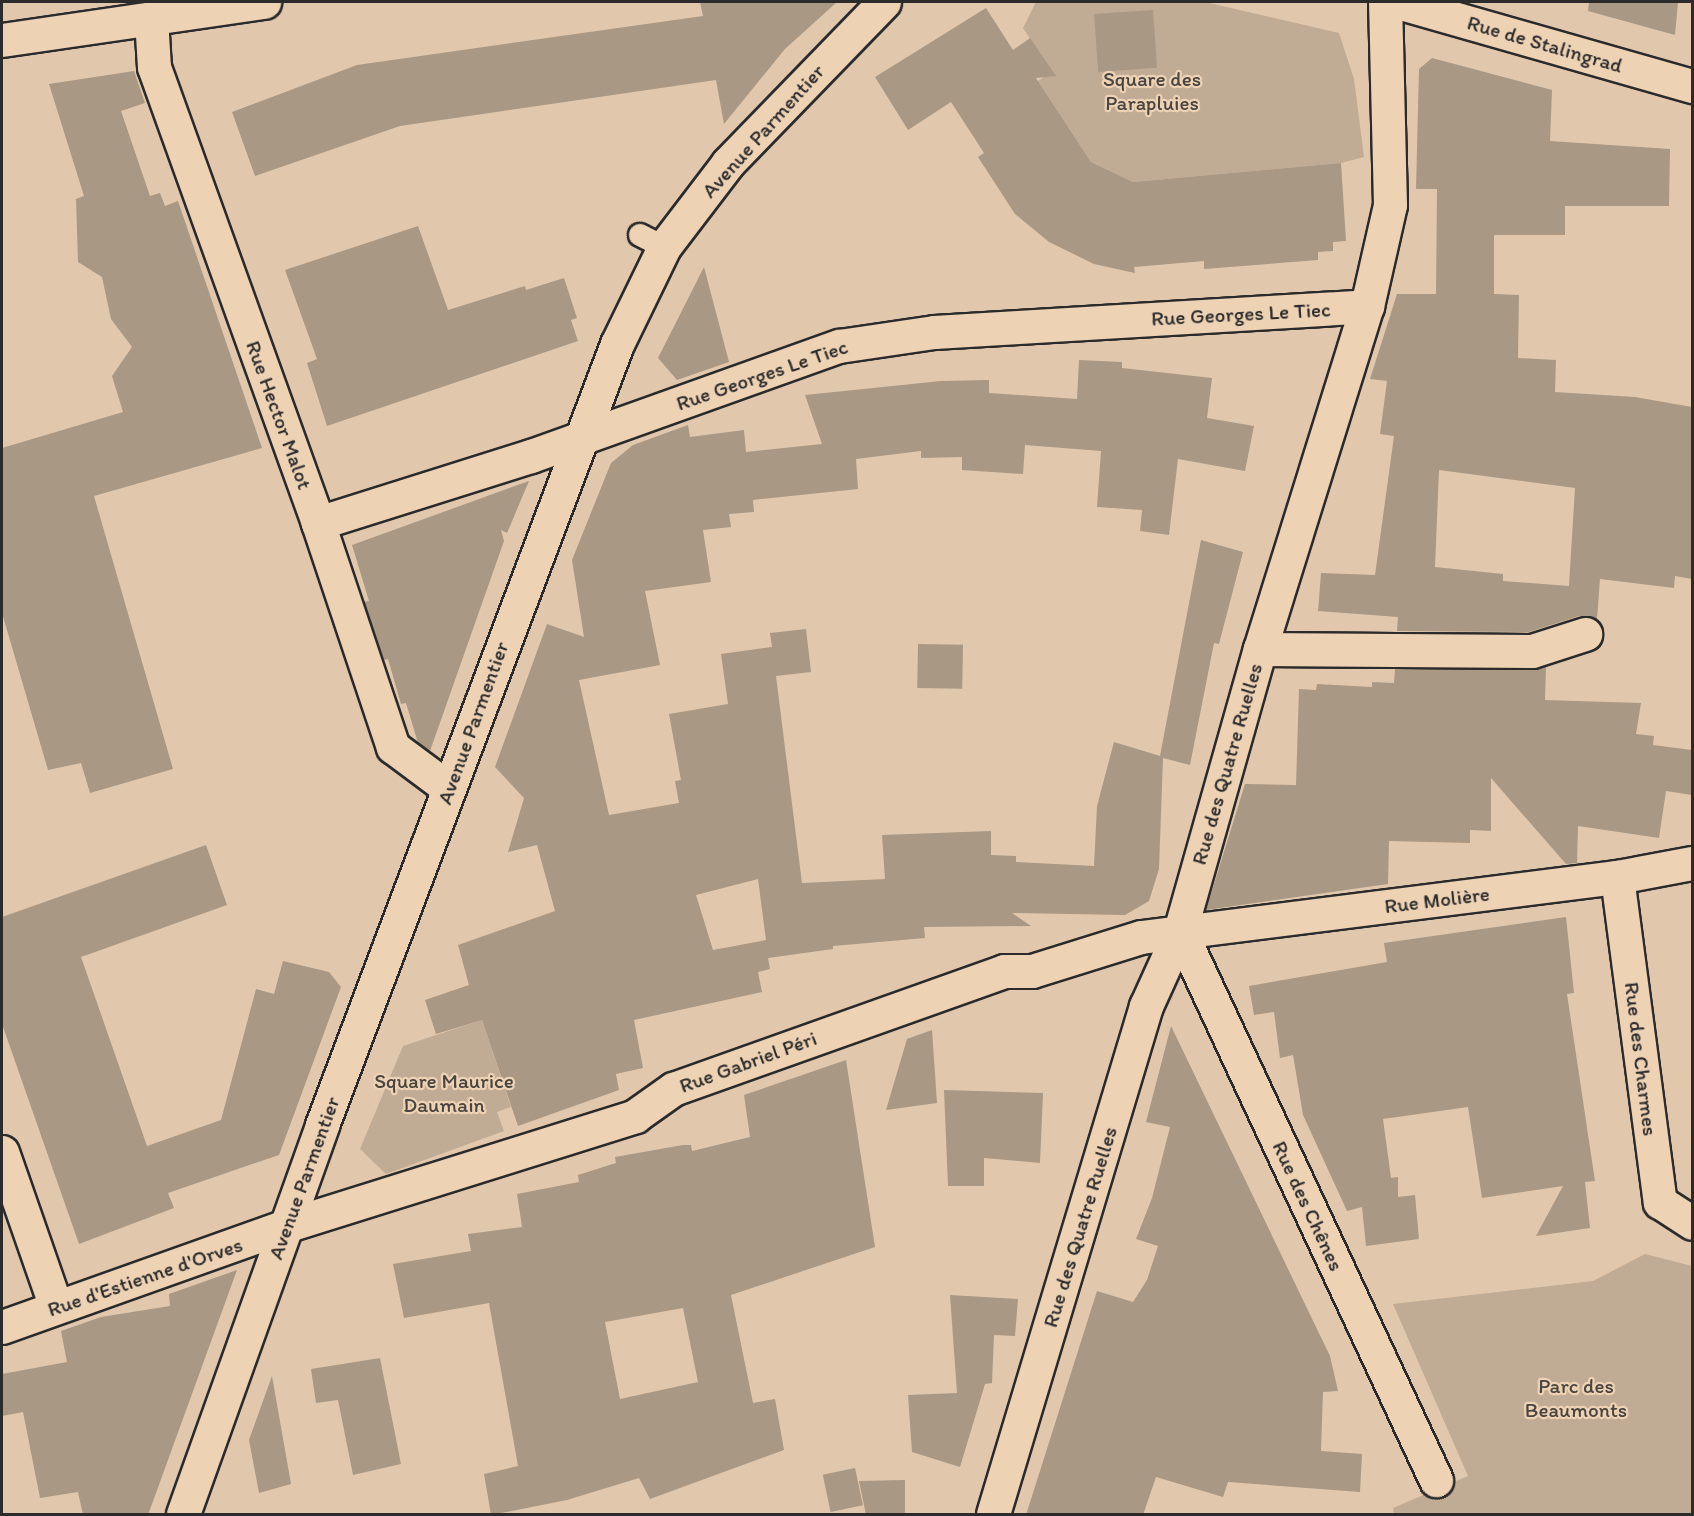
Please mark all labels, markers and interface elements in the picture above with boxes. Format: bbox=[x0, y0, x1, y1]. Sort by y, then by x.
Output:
street label: Rue de Stalingrad bbox=[1465, 10, 1625, 78]
street label: Avenue Parmentier bbox=[696, 59, 830, 203]
park label: Square des Parapluies bbox=[1103, 66, 1201, 116]
street label: Rue Georges Le Tiec bbox=[1151, 297, 1331, 331]
street label: Rue Georges Le Tiec bbox=[673, 334, 851, 416]
street label: Rue Hector Malot bbox=[240, 337, 318, 493]
street label: Avenue Parmentier bbox=[432, 638, 514, 808]
street label: Rue des Quatre Ruelles bbox=[1186, 660, 1268, 868]
street label: Rue Molière bbox=[1383, 881, 1491, 919]
street label: Rue des Charmes bbox=[1619, 980, 1663, 1138]
street label: Rue Gabriel Péri bbox=[676, 1025, 820, 1099]
park label: Square Maurice Daumain bbox=[374, 1068, 514, 1118]
street label: Avenue Parmentier bbox=[263, 1093, 345, 1263]
street label: Rue des Quatre Ruelles bbox=[1038, 1124, 1122, 1330]
street label: Rue des Chênes bbox=[1267, 1137, 1349, 1275]
street label: Rue d'Estienne d'Orves bbox=[44, 1232, 246, 1322]
park label: Parc des Beaumonts bbox=[1525, 1373, 1627, 1423]

